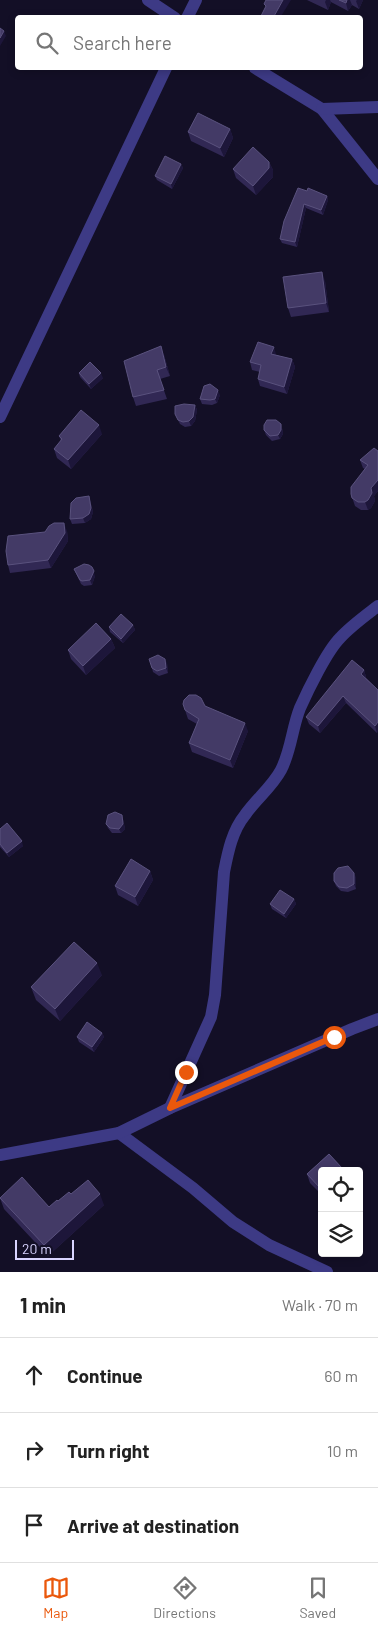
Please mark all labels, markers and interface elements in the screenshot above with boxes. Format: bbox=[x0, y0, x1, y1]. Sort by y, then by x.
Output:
search box bbox=[15, 15, 363, 70]
icon: search bbox=[33, 29, 61, 57]
text: Search here bbox=[73, 31, 172, 54]
route start bbox=[323, 1026, 346, 1049]
route end bbox=[175, 1061, 198, 1084]
map controls bbox=[318, 1167, 363, 1257]
button: locate bbox=[318, 1167, 363, 1212]
button: layers bbox=[318, 1212, 363, 1257]
scale bar bbox=[15, 1237, 74, 1260]
text: 20 m bbox=[22, 1240, 52, 1257]
text: 1 min bbox=[20, 1292, 66, 1317]
text: Walk · 70 m bbox=[282, 1295, 358, 1314]
icon: ahead bbox=[20, 1361, 48, 1389]
text: Continue bbox=[67, 1364, 143, 1387]
text: 60 m bbox=[324, 1366, 358, 1385]
icon: right bbox=[20, 1436, 48, 1464]
text: Turn right bbox=[67, 1439, 149, 1462]
text: 10 m bbox=[327, 1441, 358, 1460]
icon: arrive bbox=[20, 1511, 48, 1539]
text: Arrive at destination bbox=[67, 1514, 239, 1537]
tab: Map bbox=[42, 1574, 70, 1621]
tab: Directions bbox=[153, 1574, 216, 1621]
tab: Saved bbox=[299, 1574, 336, 1621]

